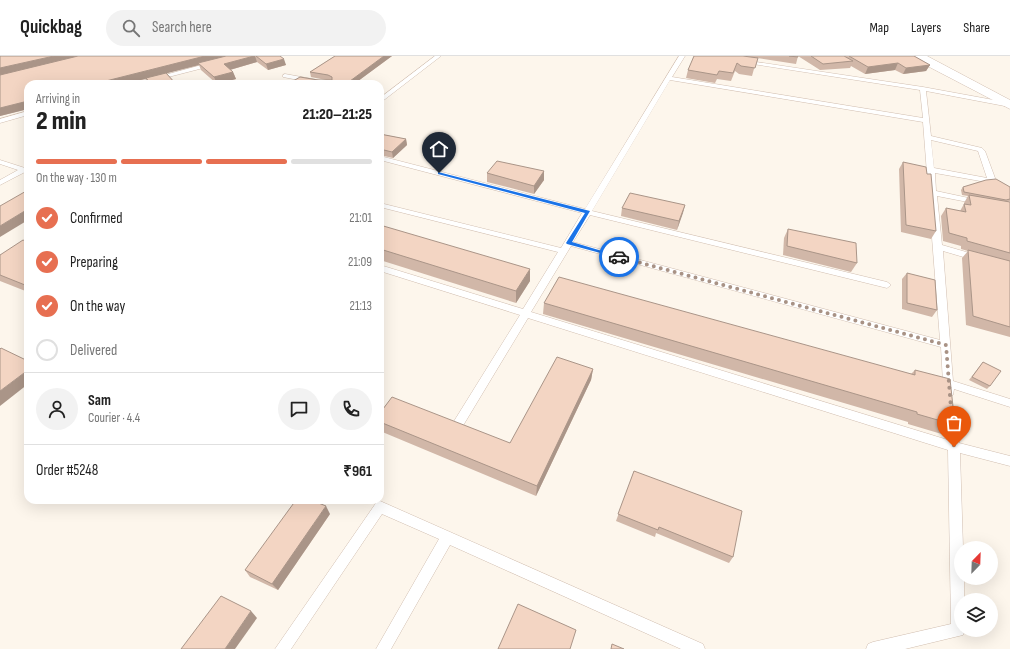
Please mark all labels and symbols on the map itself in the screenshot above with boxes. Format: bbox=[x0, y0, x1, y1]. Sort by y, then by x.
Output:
pin bbox=[422, 132, 456, 173]
courier bbox=[599, 237, 639, 277]
pin bbox=[937, 406, 971, 447]
north arrow bbox=[954, 541, 998, 585]

